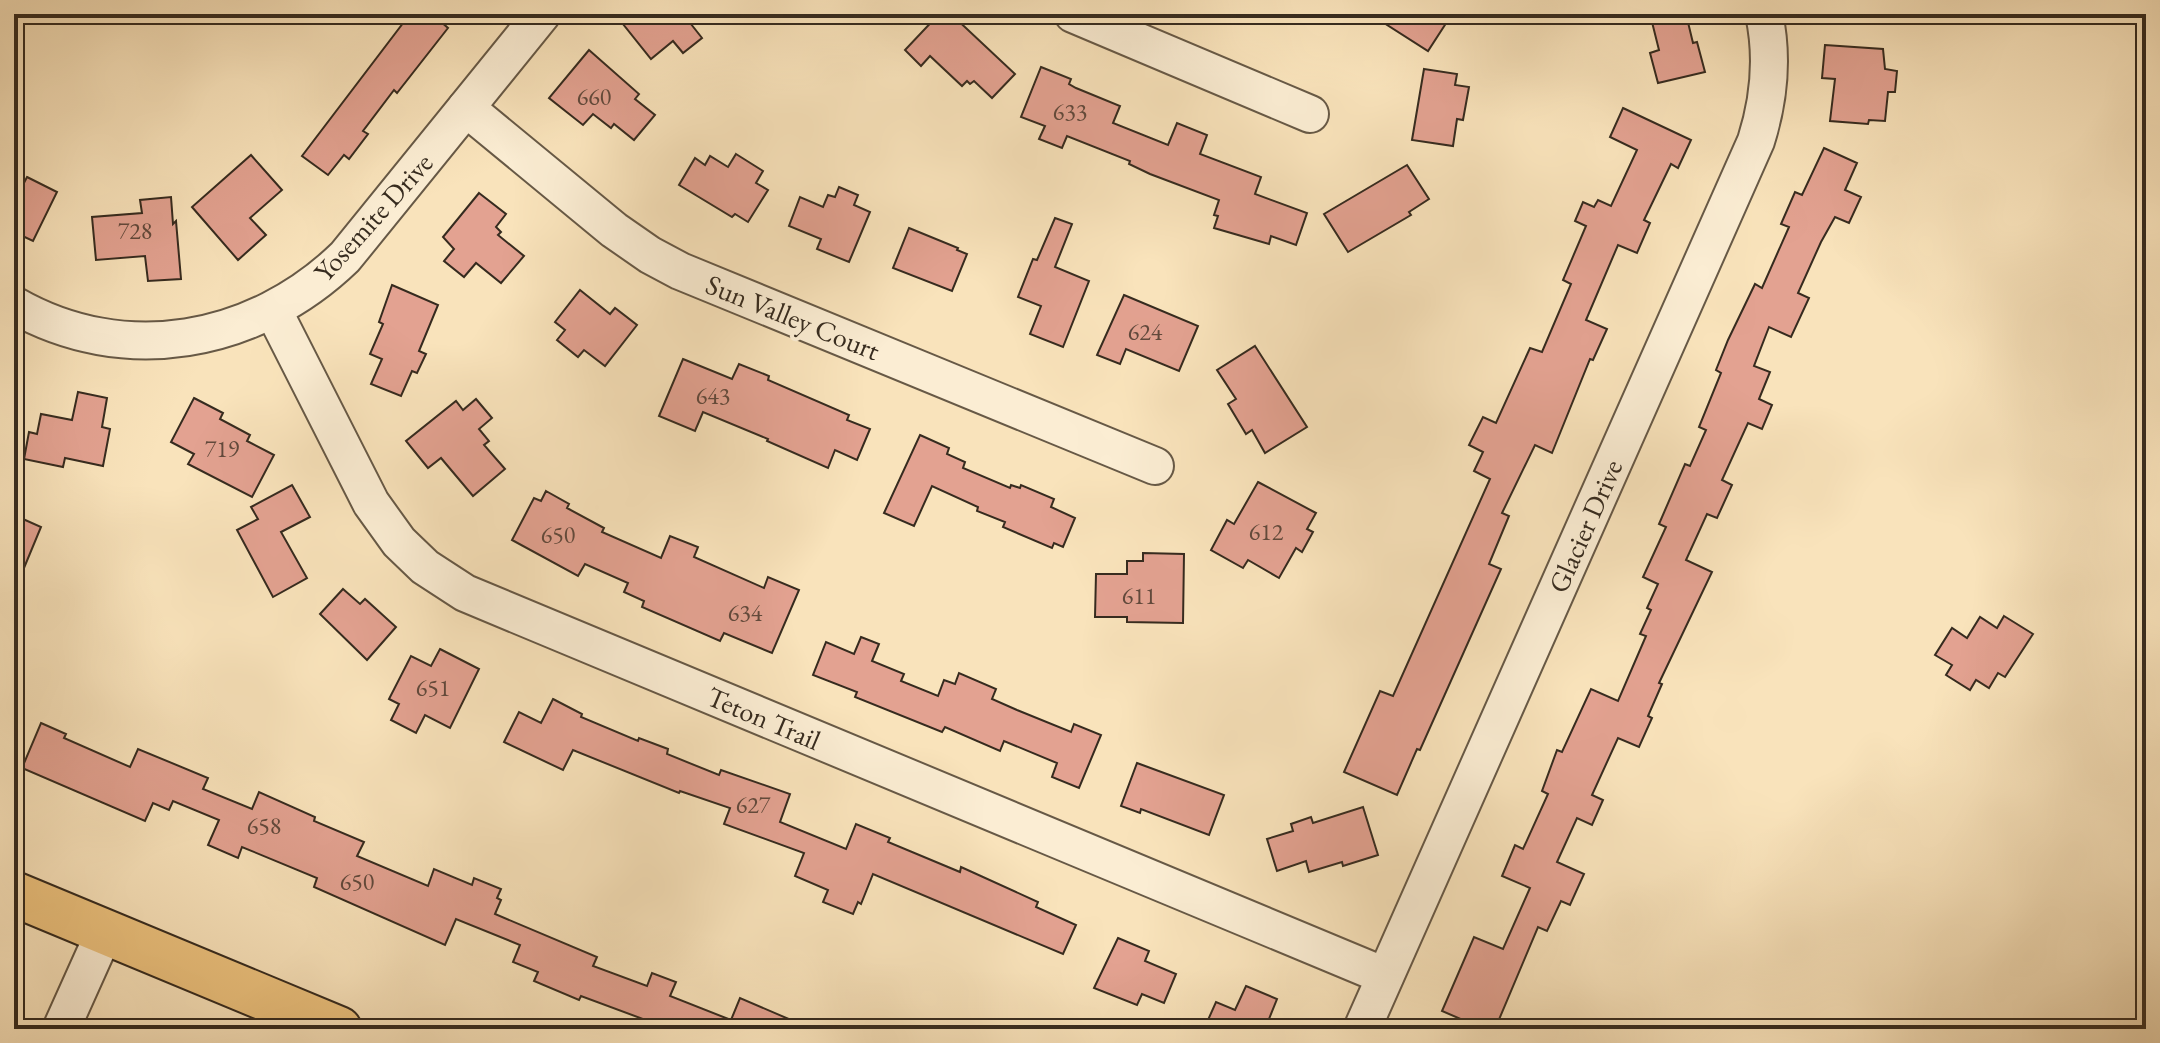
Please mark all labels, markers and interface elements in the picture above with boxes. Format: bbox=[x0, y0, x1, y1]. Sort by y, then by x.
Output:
house number: 660 bbox=[577, 81, 611, 112]
house number: 633 bbox=[1053, 96, 1087, 127]
street label: Yosemite Drive bbox=[306, 145, 440, 289]
house number: 728 bbox=[118, 215, 152, 246]
street label: Sun Valley Court bbox=[701, 266, 885, 368]
house number: 624 bbox=[1128, 316, 1163, 347]
house number: 643 bbox=[696, 380, 730, 411]
house number: 719 bbox=[205, 433, 240, 464]
street label: Glacier Drive bbox=[1540, 454, 1630, 598]
house number: 612 bbox=[1249, 516, 1284, 547]
house number: 650 bbox=[541, 519, 575, 550]
house number: 611 bbox=[1122, 580, 1156, 611]
house number: 634 bbox=[728, 597, 763, 628]
house number: 651 bbox=[416, 672, 450, 703]
street label: Teton Trail bbox=[702, 678, 826, 758]
house number: 627 bbox=[736, 789, 771, 820]
house number: 658 bbox=[247, 810, 281, 841]
house number: 650 bbox=[340, 866, 374, 897]

